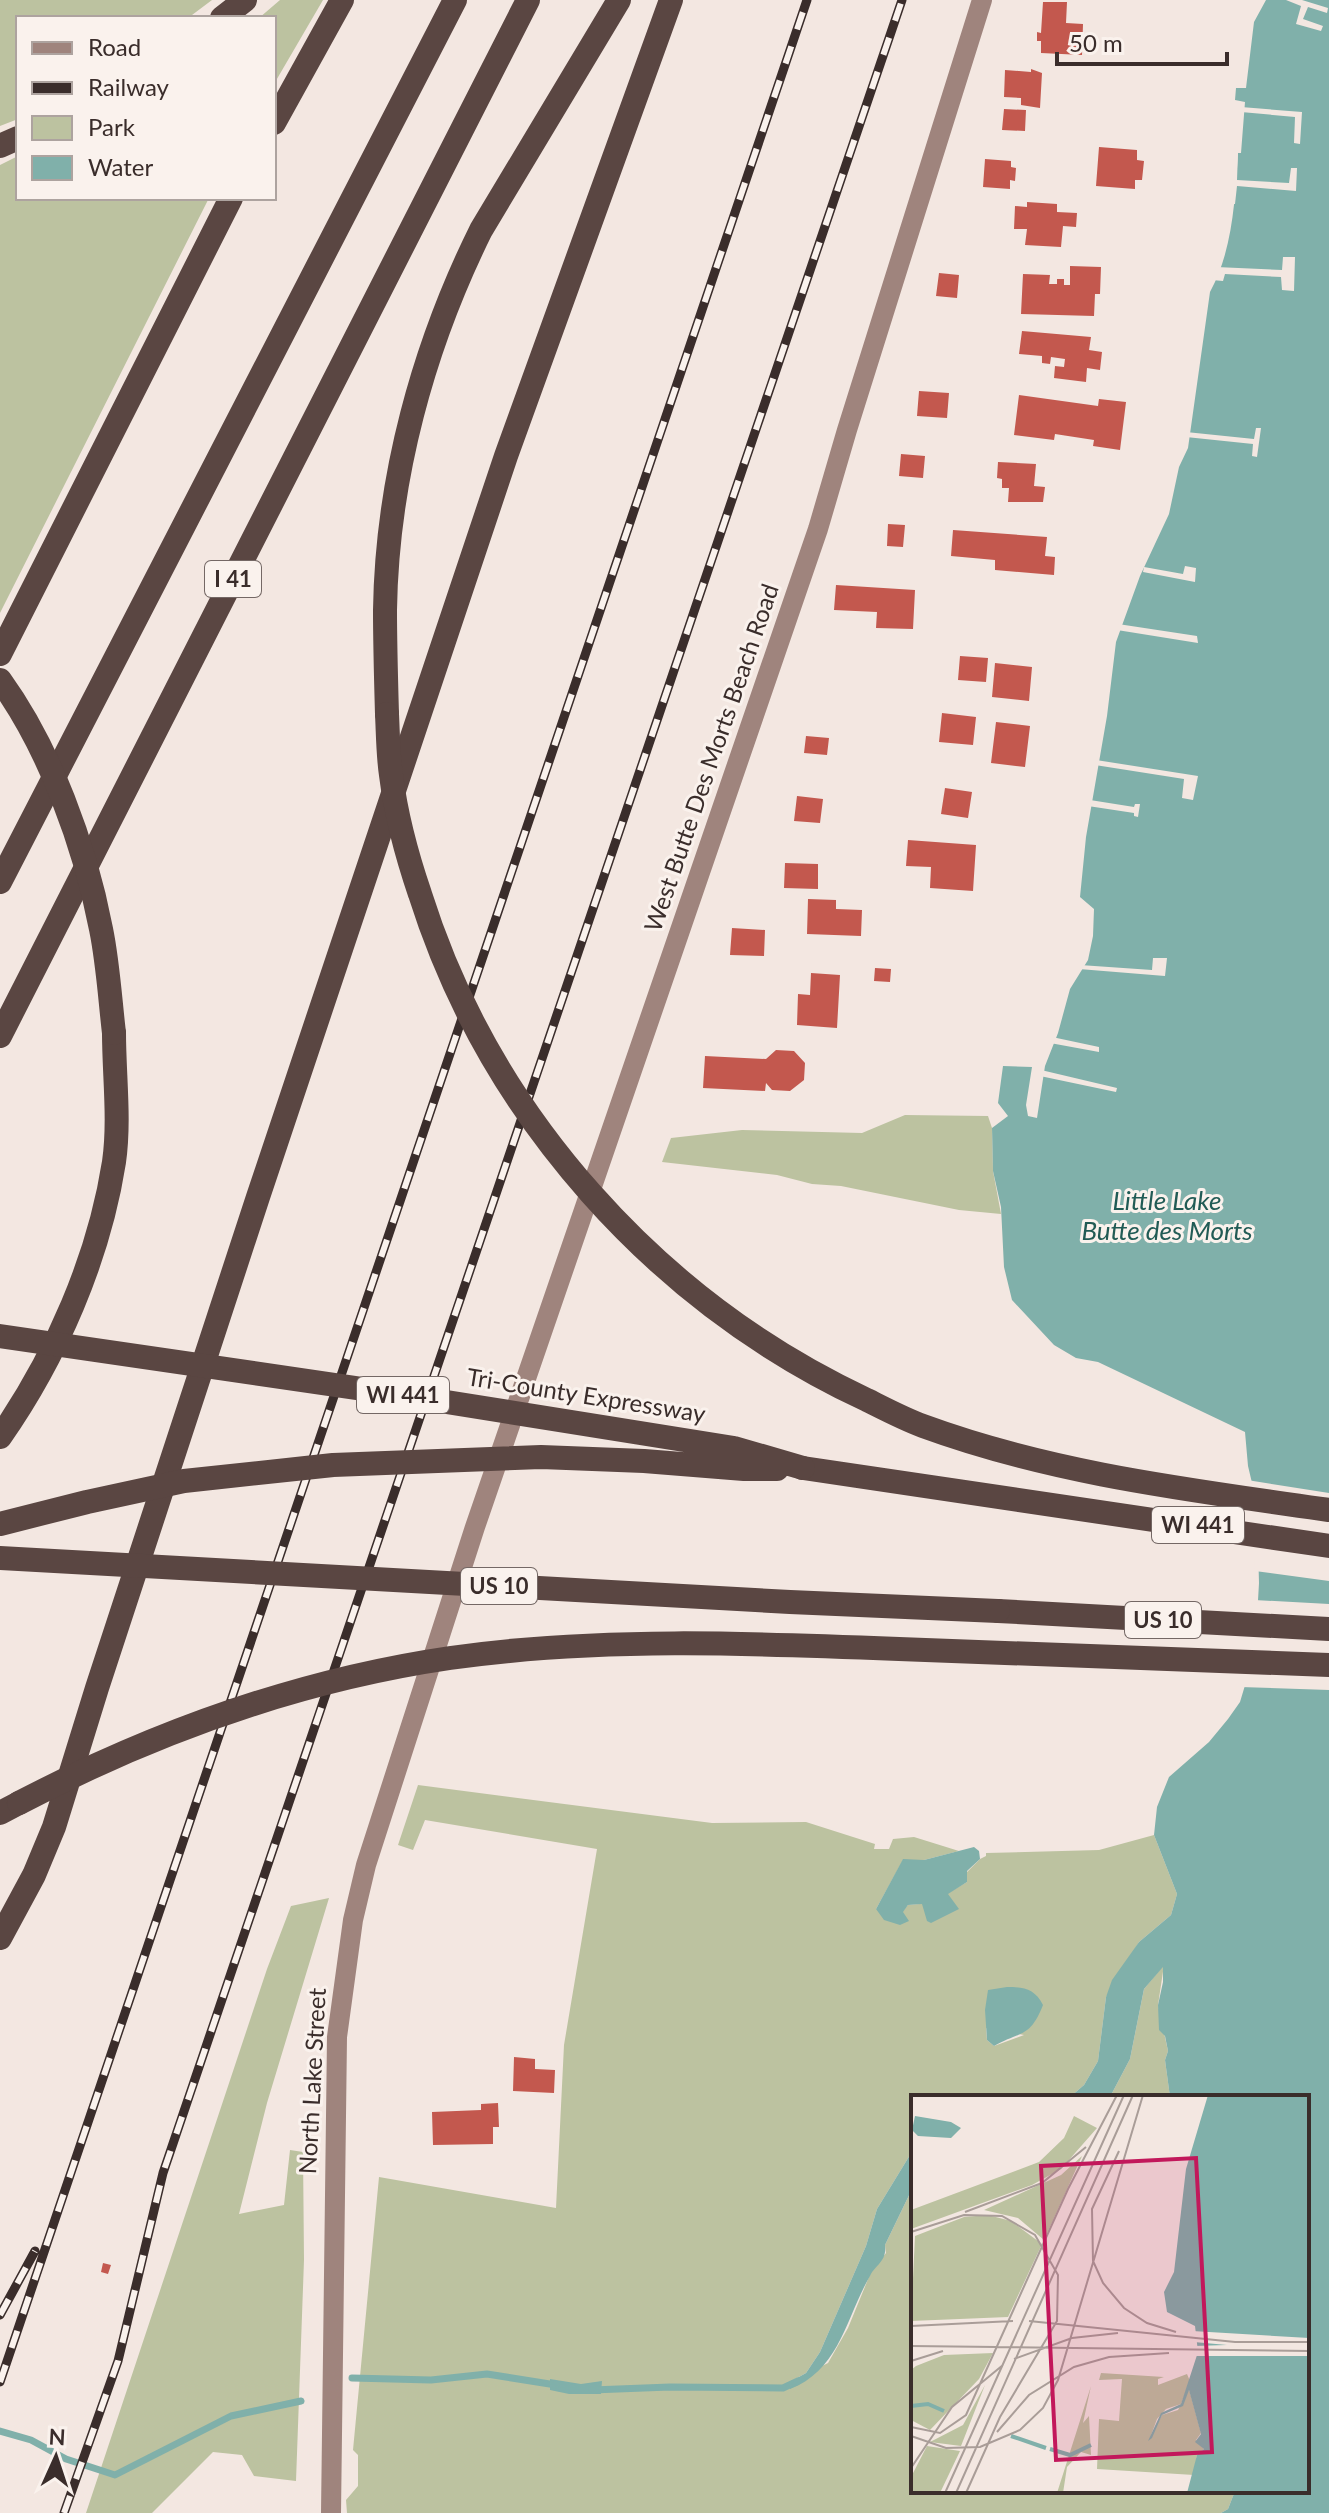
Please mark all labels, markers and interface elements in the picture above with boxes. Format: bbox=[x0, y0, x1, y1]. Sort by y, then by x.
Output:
legend bbox=[16, 16, 276, 200]
scale bar bbox=[1057, 16, 1227, 66]
text: 50 m bbox=[1069, 28, 1123, 57]
text: Road bbox=[88, 32, 141, 61]
text: Railway bbox=[88, 72, 170, 101]
text: Park bbox=[88, 112, 136, 141]
text: Water bbox=[88, 152, 153, 181]
road number: I 41 bbox=[205, 561, 261, 597]
street label: West Butte Des Morts Beach Road bbox=[637, 580, 784, 935]
water label: Little Lake Butte des Morts bbox=[1081, 1184, 1253, 1246]
street label: Tri-County Expressway bbox=[465, 1361, 708, 1428]
road number: WI 441 bbox=[357, 1377, 449, 1413]
road number: WI 441 bbox=[1152, 1507, 1244, 1543]
road number: US 10 bbox=[461, 1568, 537, 1604]
road number: US 10 bbox=[1125, 1602, 1201, 1638]
street label: North Lake Street bbox=[292, 1987, 331, 2175]
inset map bbox=[911, 2095, 1309, 2493]
north arrow bbox=[16, 2417, 96, 2497]
text: N bbox=[48, 2423, 66, 2450]

